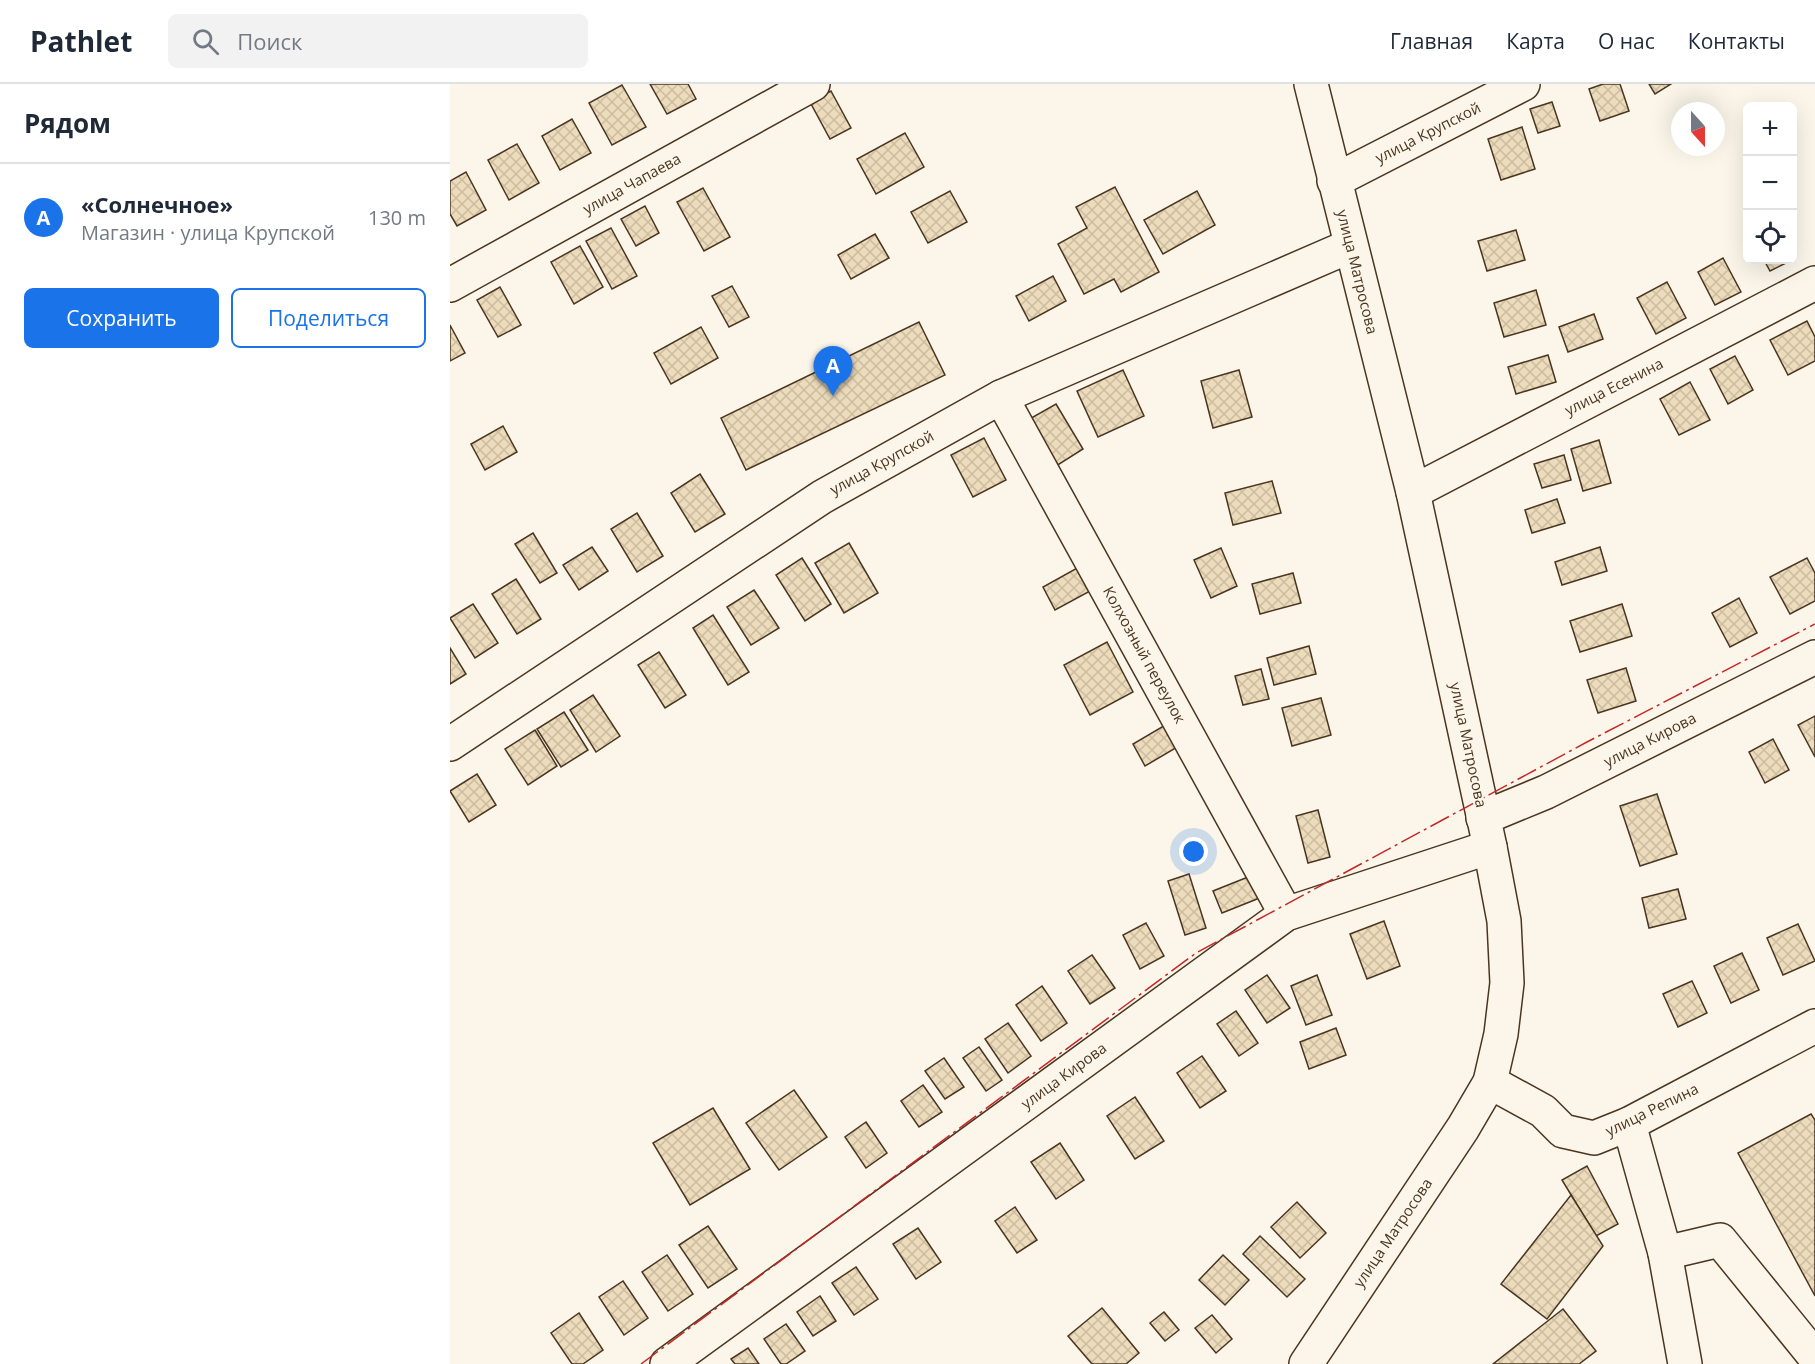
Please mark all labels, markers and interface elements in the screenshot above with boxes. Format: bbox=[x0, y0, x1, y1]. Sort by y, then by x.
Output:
search box bbox=[168, 14, 588, 68]
text: Pathlet bbox=[30, 22, 132, 60]
icon: search bbox=[189, 25, 222, 58]
text: Поиск bbox=[237, 26, 302, 56]
text: Главная bbox=[1390, 27, 1473, 55]
text: Карта bbox=[1506, 27, 1565, 55]
text: О нас bbox=[1598, 27, 1655, 55]
text: Контакты bbox=[1688, 27, 1785, 55]
street label: улица Крупской bbox=[1371, 97, 1484, 167]
north arrow bbox=[1671, 102, 1725, 156]
map controls bbox=[1743, 102, 1797, 264]
button: + bbox=[1743, 102, 1797, 156]
text: Рядом bbox=[24, 105, 111, 141]
street label: улица Чапаева bbox=[579, 148, 684, 218]
button: − bbox=[1743, 156, 1797, 210]
text: «Солнечное» bbox=[81, 189, 233, 219]
text: A bbox=[37, 204, 50, 231]
text: 130 m bbox=[368, 204, 426, 231]
street label: улица Матросова bbox=[1333, 207, 1383, 336]
button: locate bbox=[1743, 210, 1797, 264]
text: Магазин · улица Крупской bbox=[81, 219, 335, 246]
button: Сохранить bbox=[24, 288, 219, 348]
button: Поделиться bbox=[231, 288, 426, 348]
pin: A bbox=[814, 346, 853, 396]
street label: улица Есенина bbox=[1561, 353, 1666, 420]
street label: улица Крупской bbox=[826, 425, 937, 499]
street label: Колхозный переулок bbox=[1099, 583, 1191, 727]
street label: улица Матросова bbox=[1446, 680, 1492, 809]
street label: улица Кирова bbox=[1600, 707, 1699, 771]
your location bbox=[1179, 837, 1208, 866]
street label: улица Кирова bbox=[1017, 1037, 1110, 1113]
street label: улица Репина bbox=[1602, 1078, 1702, 1140]
street label: улица Матросова bbox=[1348, 1174, 1436, 1291]

